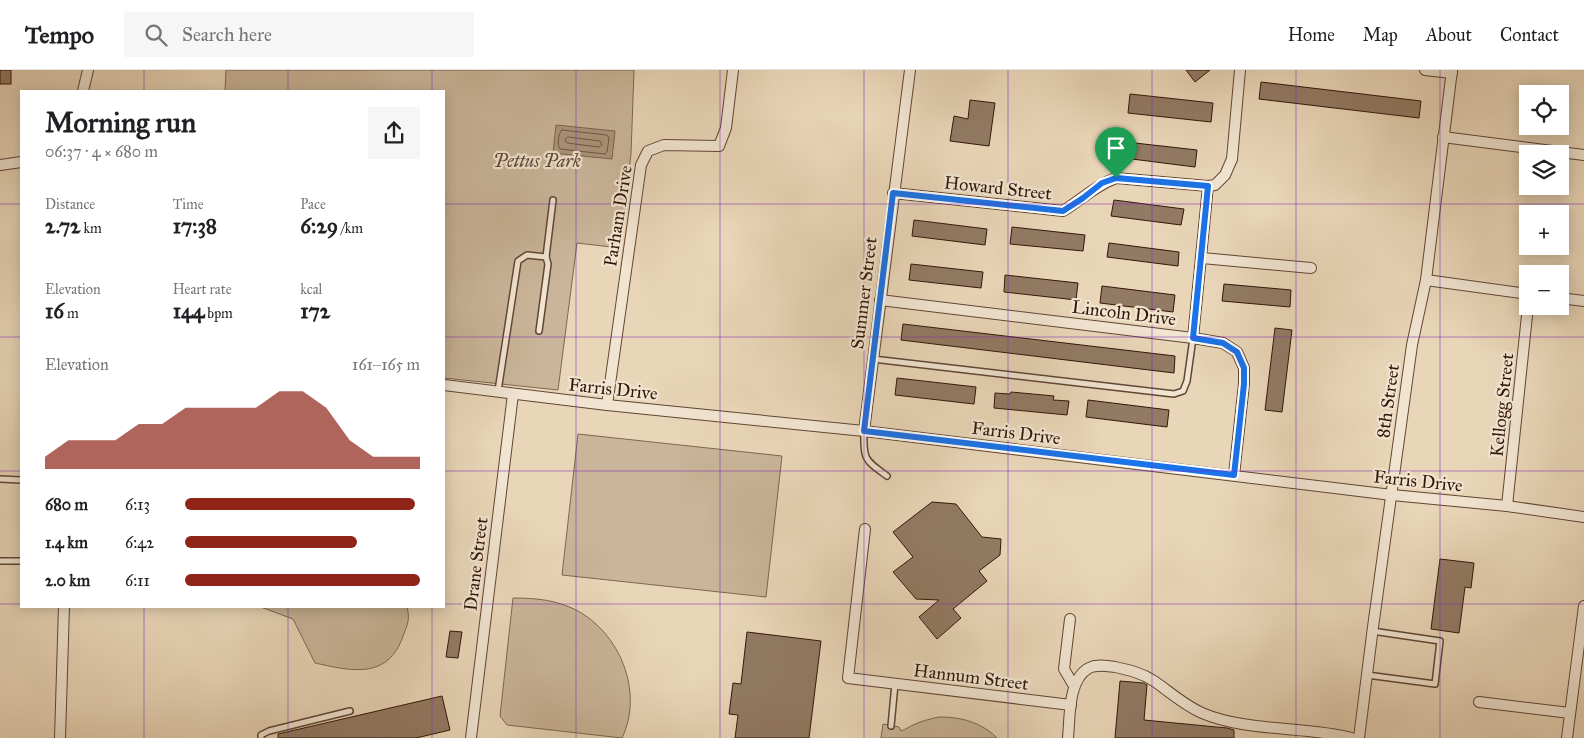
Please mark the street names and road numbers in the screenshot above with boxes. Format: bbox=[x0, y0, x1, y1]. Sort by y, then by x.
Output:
street label: Parham Drive bbox=[599, 164, 637, 268]
street label: Howard Street bbox=[943, 171, 1054, 205]
street label: Summer Street bbox=[846, 235, 882, 350]
street label: Lincoln Drive bbox=[1071, 296, 1177, 330]
street label: Kellogg Street bbox=[1486, 351, 1519, 458]
street label: 8th Street bbox=[1372, 362, 1404, 439]
street label: Farris Drive bbox=[567, 373, 659, 405]
street label: Farris Drive bbox=[970, 417, 1062, 449]
street label: Farris Drive bbox=[1372, 465, 1464, 497]
street label: Drane Street bbox=[459, 515, 493, 612]
street label: Hannum Street bbox=[912, 659, 1030, 695]

